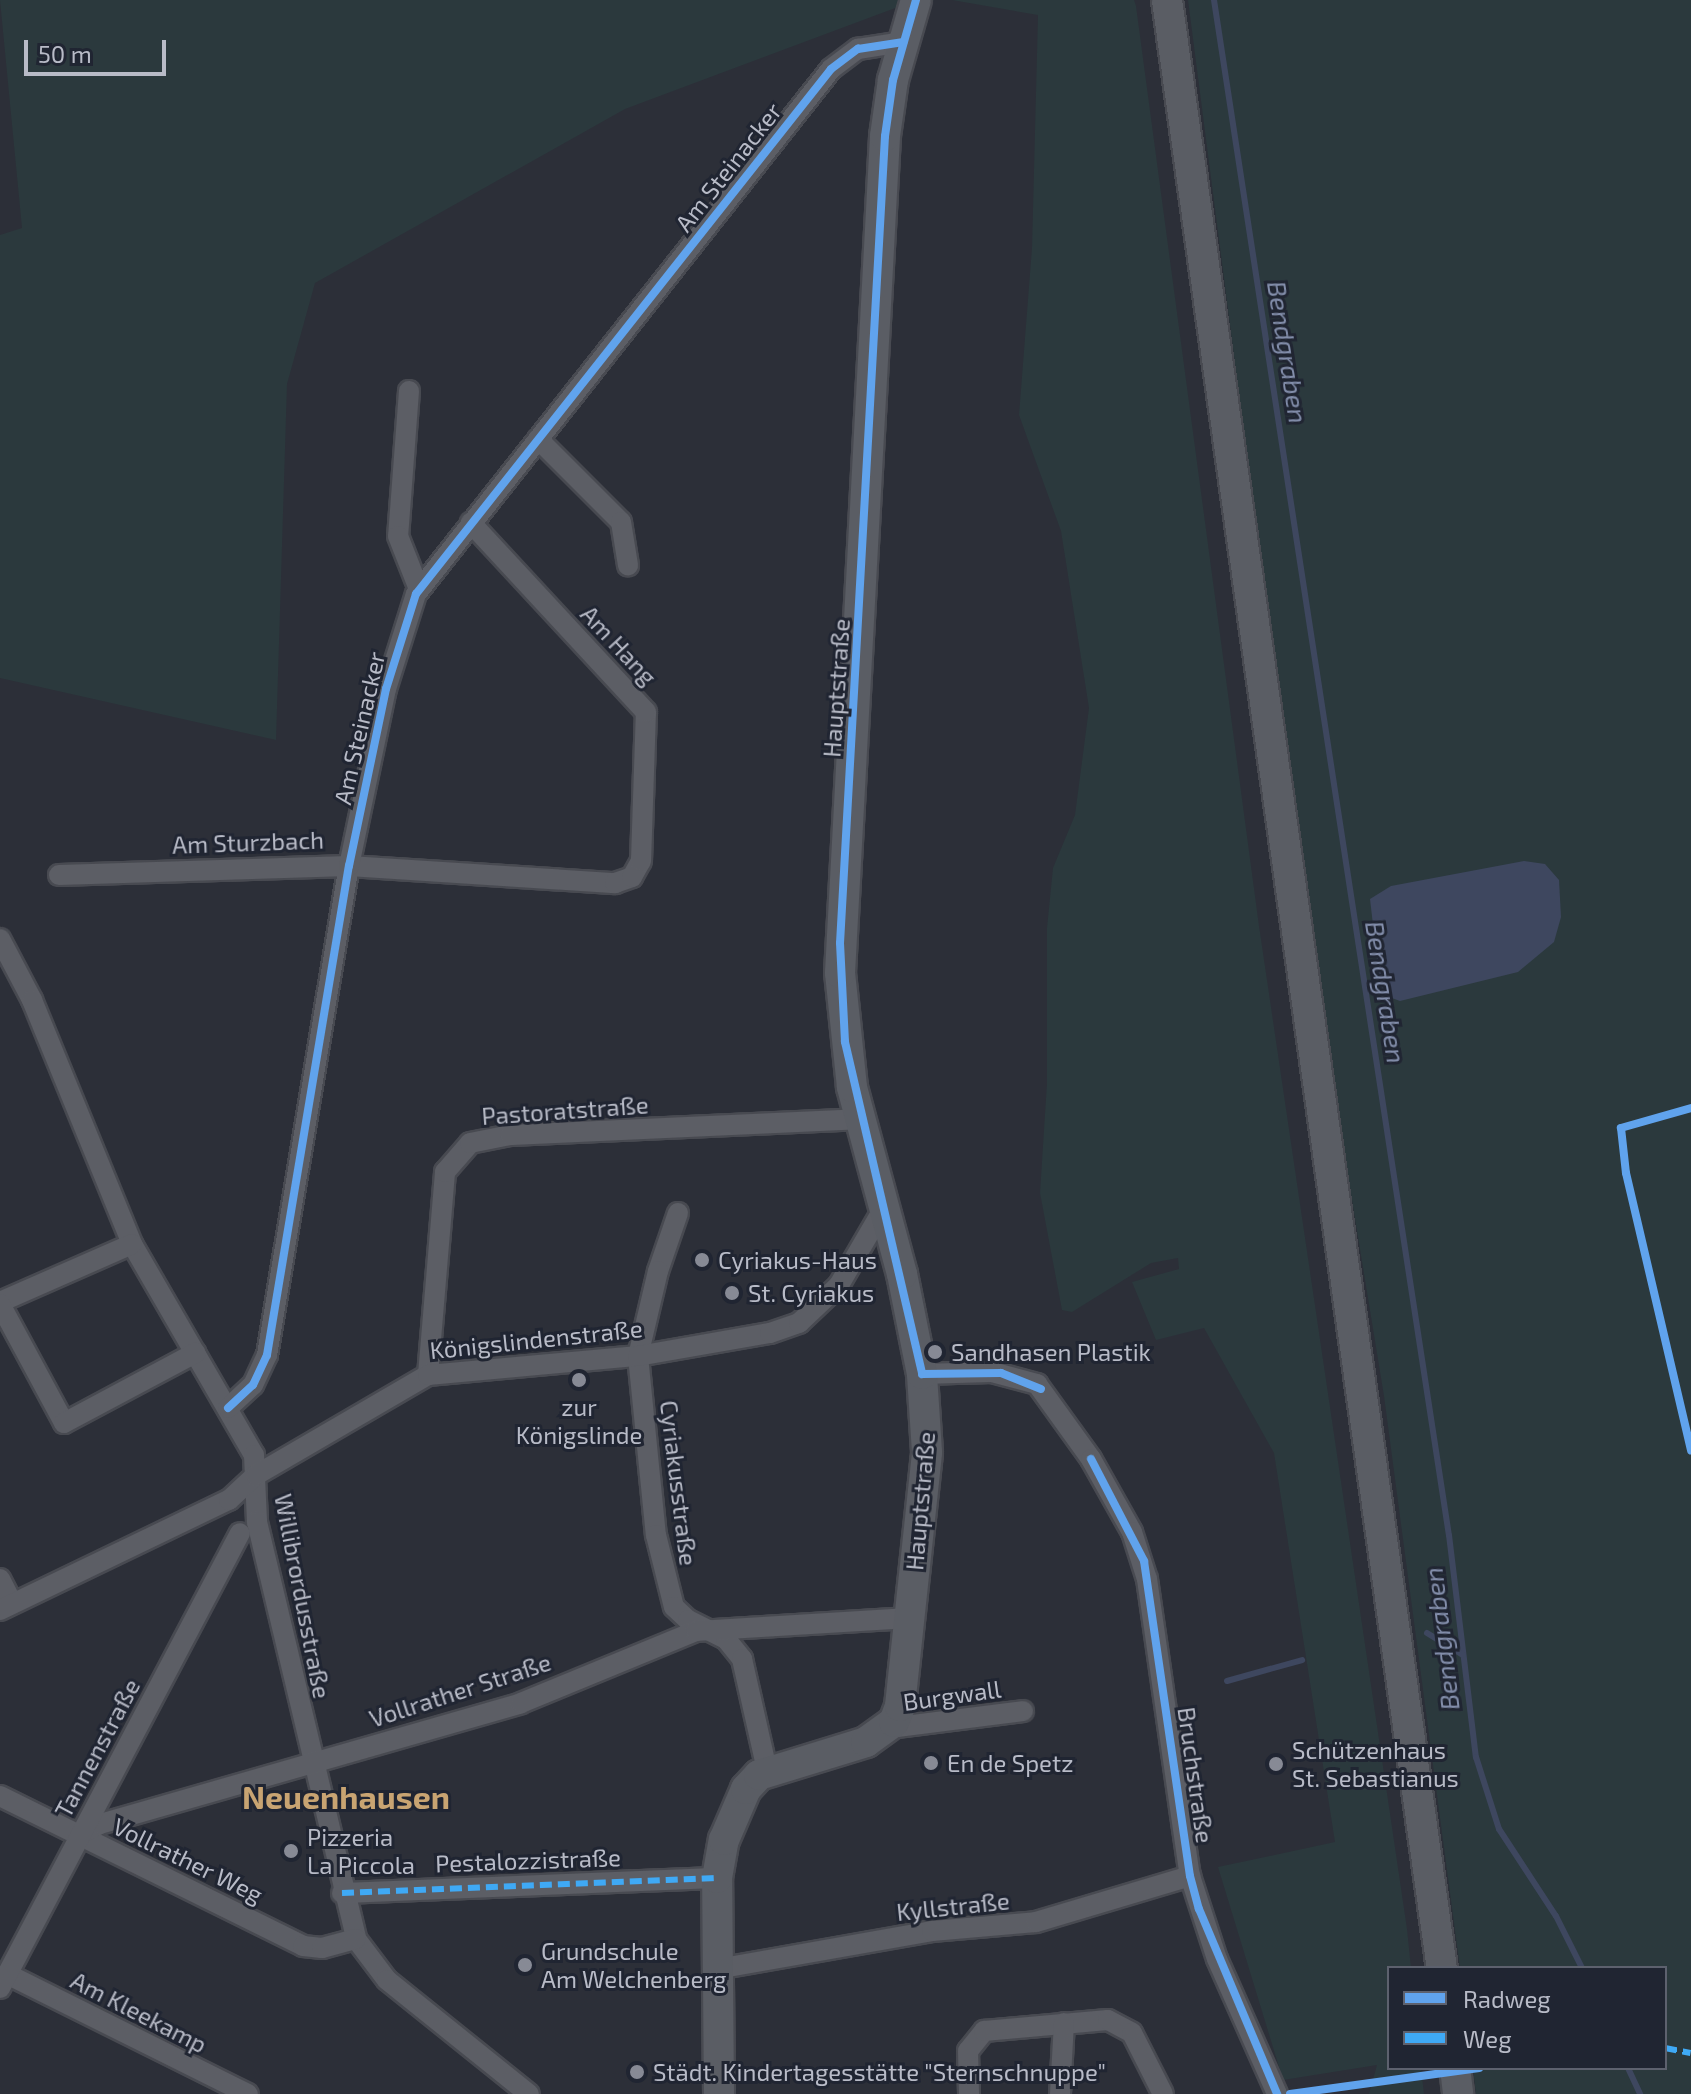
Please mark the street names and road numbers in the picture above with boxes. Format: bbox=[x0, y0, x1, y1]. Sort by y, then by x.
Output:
street label: Am Steinacker bbox=[669, 97, 787, 237]
street label: Am Hang bbox=[575, 599, 663, 691]
street label: Hauptstraße bbox=[817, 618, 855, 758]
street label: Am Steinacker bbox=[327, 649, 391, 807]
street label: Am Sturzbach bbox=[172, 825, 324, 859]
street label: Pastoratstraße bbox=[481, 1090, 649, 1130]
street label: Königslindenstraße bbox=[428, 1314, 644, 1364]
street label: Cyriakusstraße bbox=[655, 1399, 703, 1567]
street label: Hauptstraße bbox=[900, 1430, 940, 1572]
street label: Willibrordusstraße bbox=[269, 1491, 337, 1701]
street label: Vollrather Straße bbox=[365, 1647, 555, 1733]
street label: Tannenstraße bbox=[48, 1674, 146, 1822]
street label: Burgwall bbox=[901, 1674, 1003, 1716]
street label: Bruchstraße bbox=[1172, 1705, 1220, 1845]
street label: Vollrather Weg bbox=[108, 1811, 268, 1909]
street label: Pestalozzistraße bbox=[435, 1842, 621, 1878]
street label: Kyllstraße bbox=[895, 1886, 1011, 1926]
street label: Am Kleekamp bbox=[66, 1965, 212, 2059]

